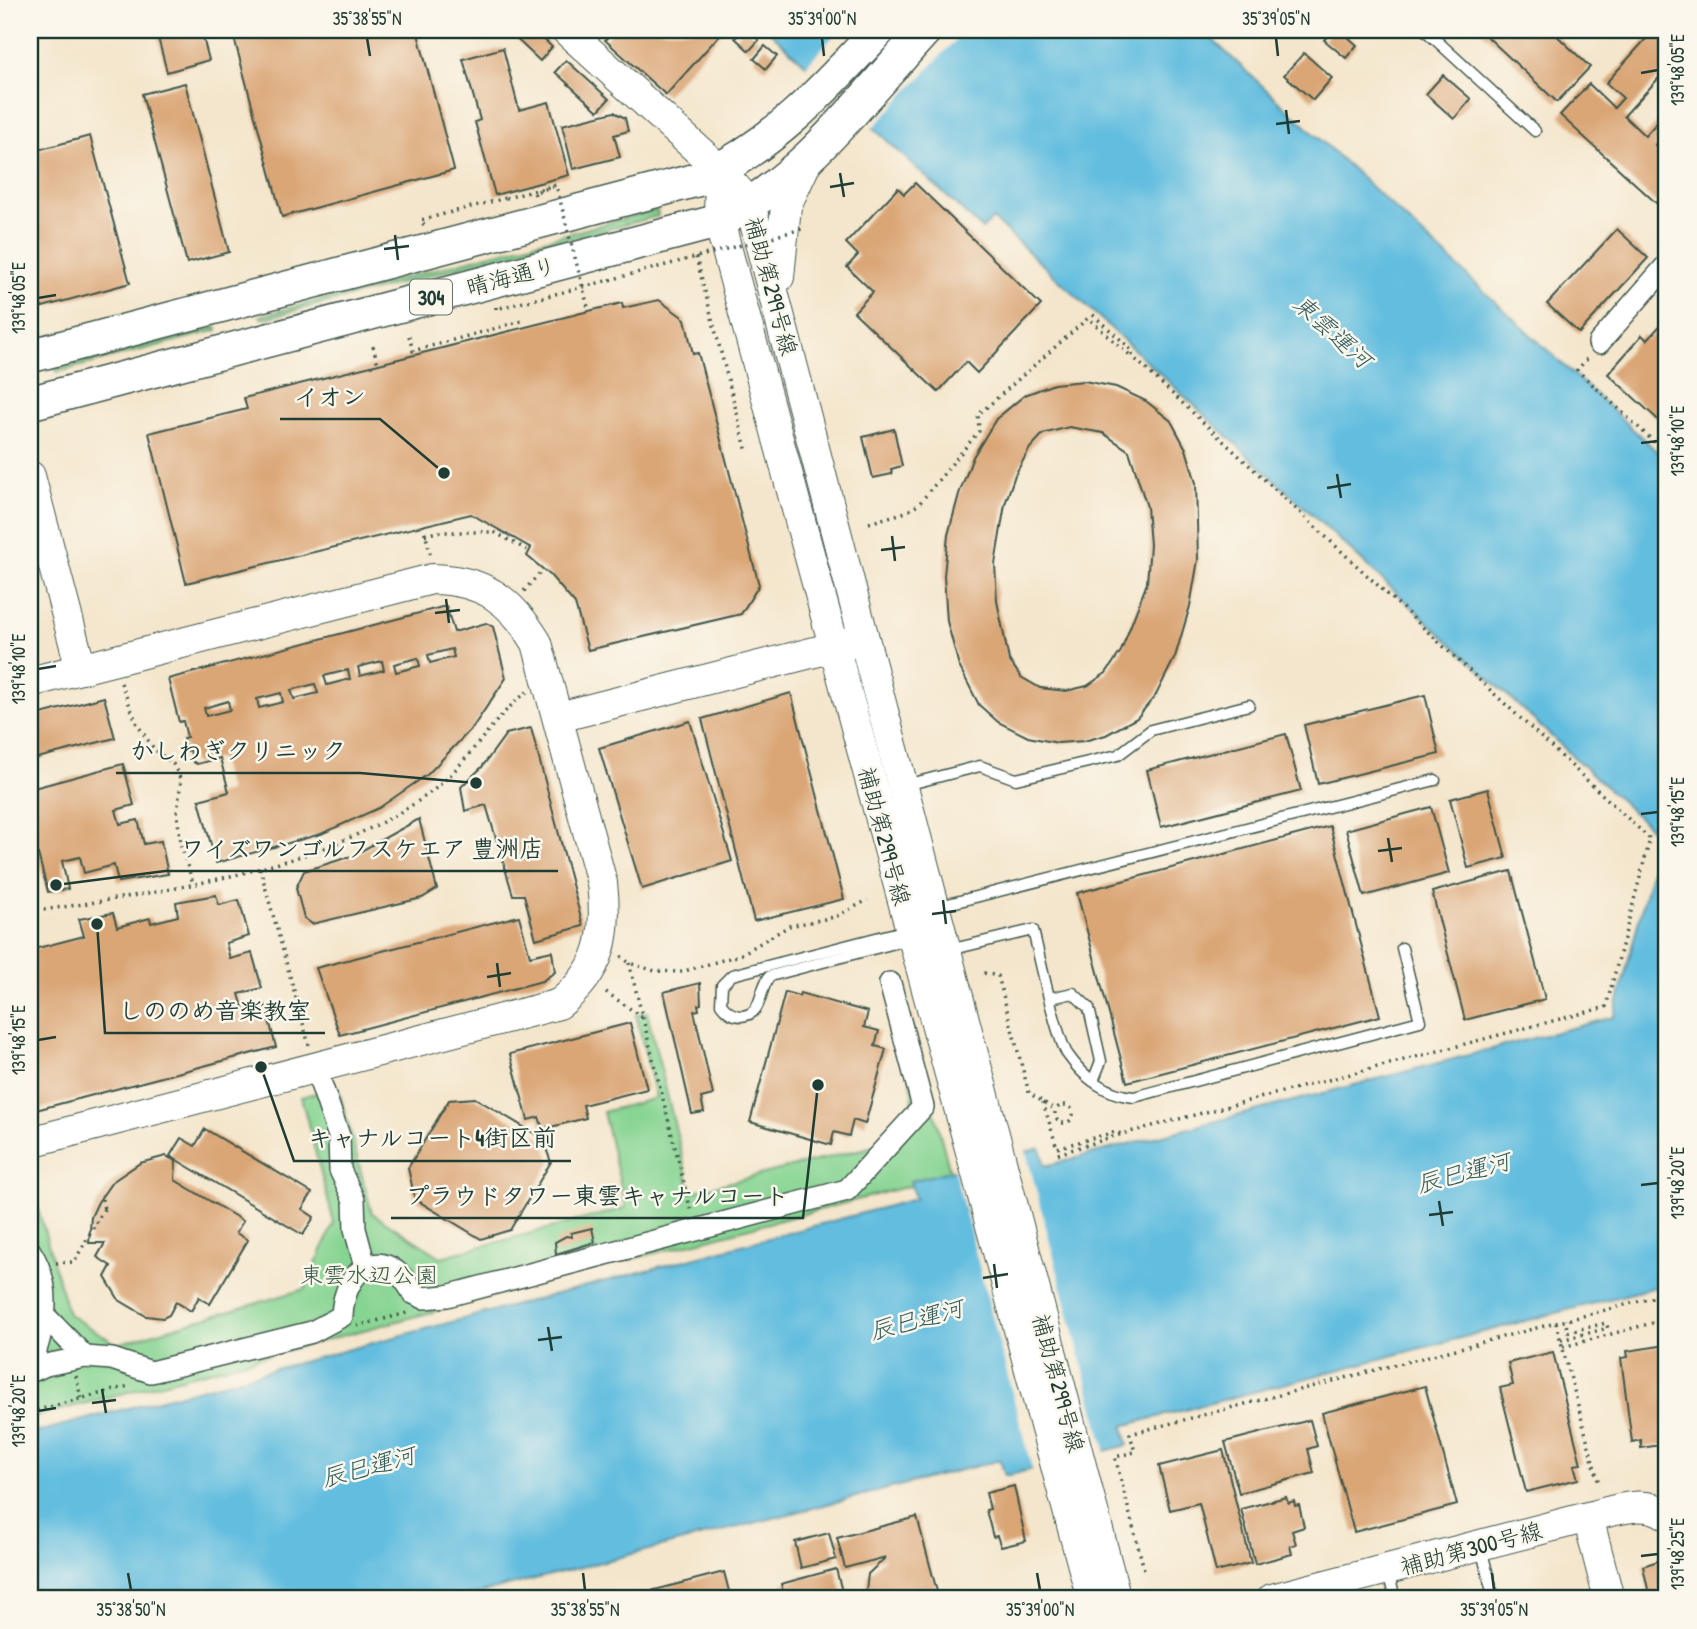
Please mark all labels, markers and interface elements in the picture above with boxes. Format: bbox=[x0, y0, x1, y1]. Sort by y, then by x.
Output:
text: 35°38'55"N bbox=[333, 6, 401, 31]
text: 35°39'00"N bbox=[788, 6, 856, 31]
text: 35°39'05"N bbox=[1242, 6, 1310, 31]
text: 139°48'05"E bbox=[1665, 34, 1690, 106]
street label: 補助第299号線 bbox=[739, 213, 805, 359]
street label: 晴海通り bbox=[463, 249, 559, 303]
text: 139°48'05"E bbox=[6, 262, 31, 334]
road number: 304 bbox=[410, 280, 452, 314]
water label: 東雲運河 bbox=[1287, 287, 1382, 377]
callout: イオン bbox=[280, 374, 380, 419]
text: イオン bbox=[294, 380, 366, 412]
text: 139°48'10"E bbox=[1665, 406, 1690, 476]
text: 139°48'10"E bbox=[6, 634, 31, 704]
callout: かしわぎクリニック bbox=[116, 728, 360, 773]
text: かしわぎクリニック bbox=[130, 734, 346, 766]
street label: 補助第299号線 bbox=[852, 763, 918, 909]
text: 139°48'15"E bbox=[1665, 777, 1690, 847]
callout: ワイズワンゴルフスケエア 豊洲店 bbox=[165, 826, 558, 871]
text: ワイズワンゴルフスケエア 豊洲店 bbox=[180, 832, 544, 864]
callout: しののめ音楽教室 bbox=[105, 988, 325, 1033]
text: しののめ音楽教室 bbox=[119, 994, 311, 1026]
text: 139°48'15"E bbox=[6, 1005, 31, 1075]
callout: キャナルコート4街区前 bbox=[294, 1116, 571, 1161]
text: キャナルコート4街区前 bbox=[308, 1121, 556, 1153]
water label: 辰巳運河 bbox=[1412, 1143, 1516, 1200]
text: 139°48'20"E bbox=[1665, 1147, 1690, 1219]
callout: プラウドタワー東雲キャナルコート bbox=[391, 1173, 803, 1218]
text: プラウドタワー東雲キャナルコート bbox=[405, 1179, 789, 1211]
park label: 東雲水辺公園 bbox=[300, 1259, 438, 1290]
water label: 辰巳運河 bbox=[865, 1290, 969, 1347]
street label: 補助第299号線 bbox=[1026, 1310, 1092, 1456]
text: 139°48'20"E bbox=[6, 1375, 31, 1447]
water label: 辰巳運河 bbox=[317, 1437, 421, 1494]
street label: 補助第300号線 bbox=[1397, 1514, 1545, 1582]
text: 139°48'25"E bbox=[1665, 1518, 1690, 1590]
text: 35°38'50"N bbox=[96, 1597, 166, 1622]
text: 35°38'55"N bbox=[551, 1597, 619, 1622]
text: 35°39'00"N bbox=[1006, 1597, 1074, 1622]
text: 35°39'05"N bbox=[1460, 1597, 1528, 1622]

